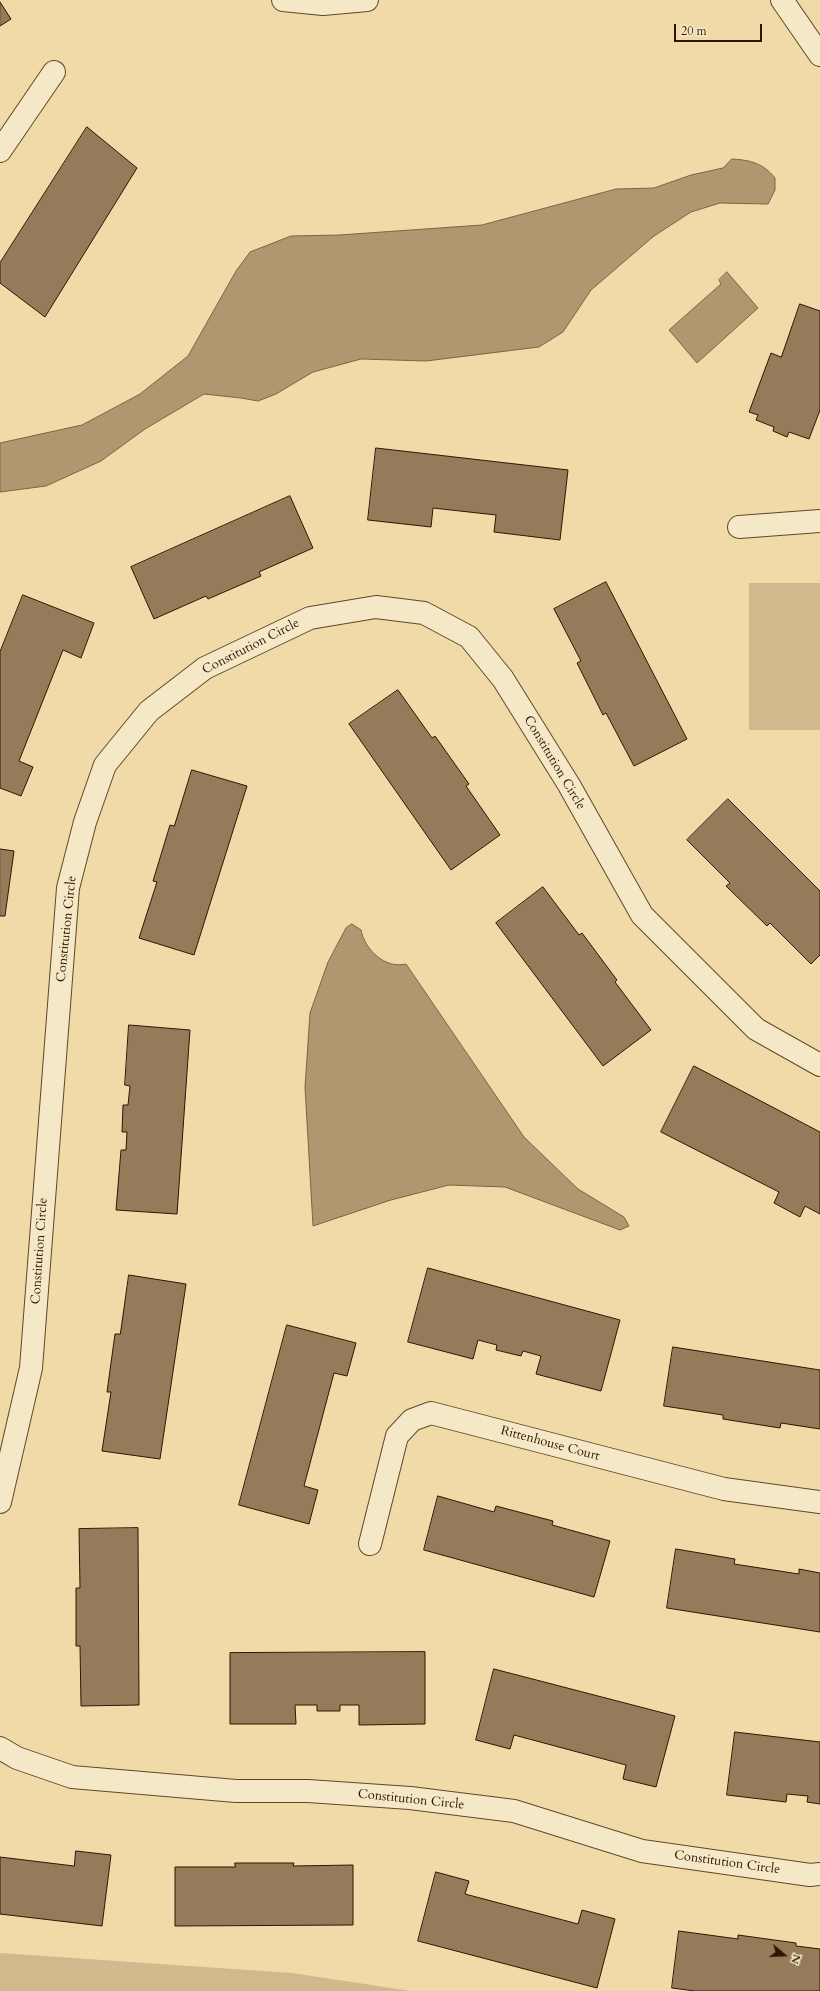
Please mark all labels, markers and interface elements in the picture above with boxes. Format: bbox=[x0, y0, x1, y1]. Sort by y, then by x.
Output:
scale bar bbox=[676, 16, 764, 42]
text: 20 m bbox=[681, 23, 707, 39]
street label: Constitution Circle bbox=[200, 616, 302, 678]
street label: Constitution Circle bbox=[520, 713, 588, 813]
street label: Constitution Circle bbox=[54, 875, 80, 983]
street label: Constitution Circle bbox=[28, 1197, 52, 1305]
street label: Rittenhouse Court bbox=[499, 1423, 601, 1465]
street label: Constitution Circle bbox=[357, 1787, 465, 1813]
street label: Constitution Circle bbox=[673, 1848, 781, 1878]
north arrow bbox=[764, 1935, 804, 1975]
text: N bbox=[787, 1952, 804, 1966]

